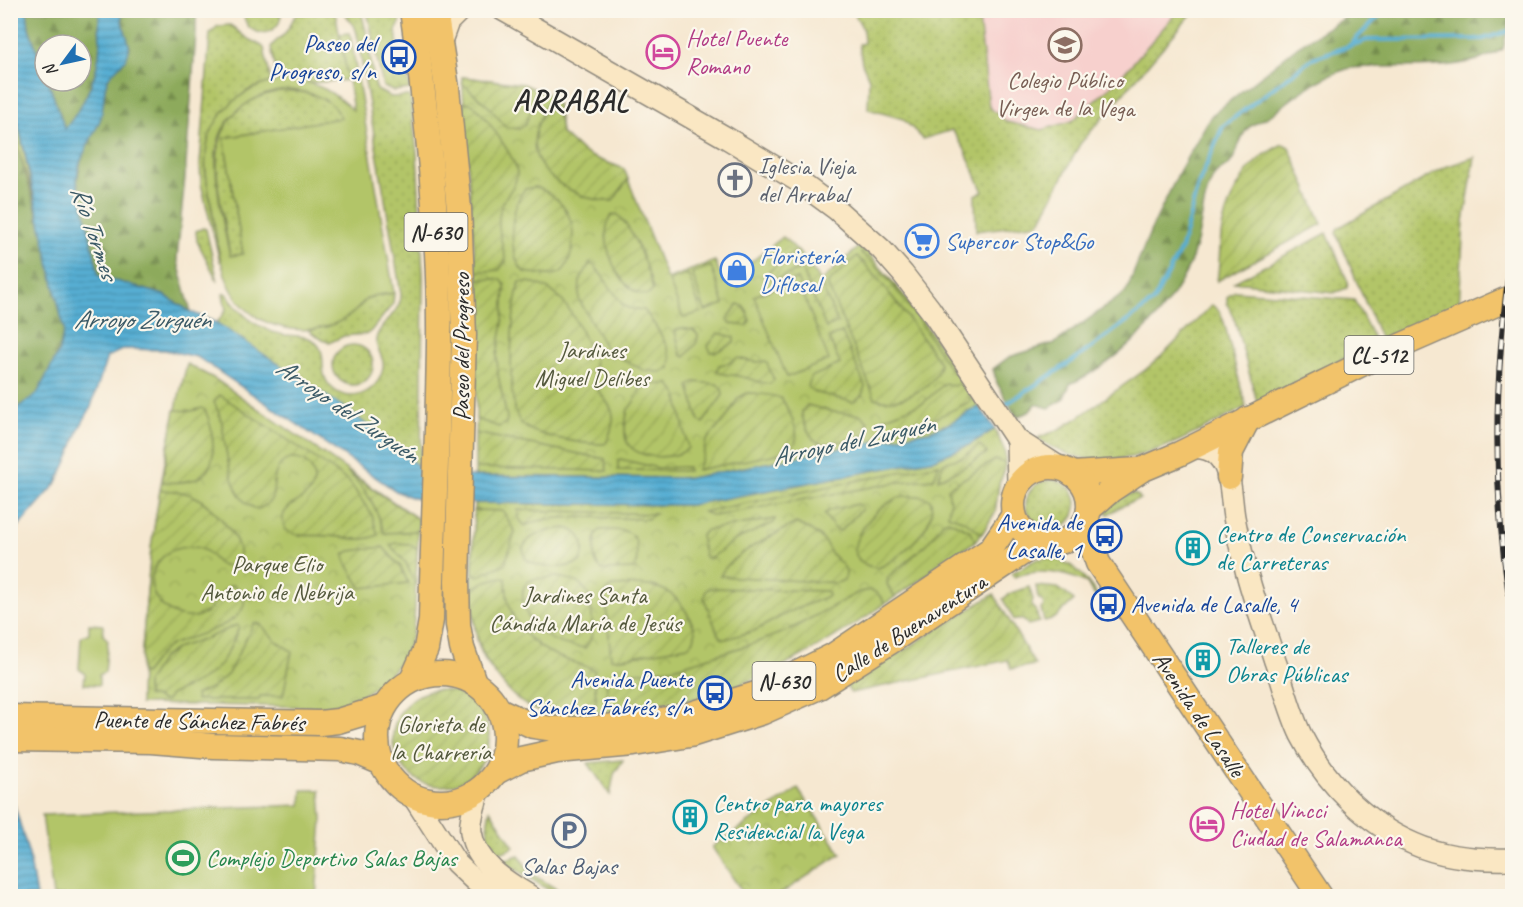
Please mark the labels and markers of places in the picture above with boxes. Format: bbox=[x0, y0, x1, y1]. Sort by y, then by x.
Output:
place label: Hotel Puente Romano bbox=[686, 23, 790, 81]
school or university icon: Colegio Público Virgen de la Vega bbox=[1047, 27, 1083, 63]
place label: Paseo del Progreso, s/n bbox=[269, 28, 380, 86]
hotel icon: Hotel Puente Romano bbox=[645, 34, 681, 70]
bus stop icon: Paseo del Progreso, s/n bbox=[381, 39, 417, 75]
place label: Colegio Público Virgen de la Vega bbox=[996, 65, 1136, 123]
place label: Iglesia Vieja del Arrabal bbox=[758, 151, 857, 209]
church icon: Iglesia Vieja del Arrabal bbox=[717, 162, 753, 198]
supermarket icon: Supercor Stop&Go bbox=[904, 223, 940, 259]
place label: Supercor Stop&Go bbox=[945, 226, 1095, 256]
place label: Floristería Diflosal bbox=[760, 241, 846, 299]
shop icon: Floristería Diflosal bbox=[719, 252, 755, 288]
place label: Avenida de Lasalle, 1 bbox=[997, 507, 1084, 565]
bus stop icon: Avenida de Lasalle, 1 bbox=[1087, 518, 1123, 554]
place label: Centro de Conservación de Carreteras bbox=[1216, 519, 1407, 577]
building icon: Centro de Conservación de Carreteras bbox=[1175, 530, 1211, 566]
bus stop icon: Avenida de Lasalle, 4 bbox=[1090, 586, 1126, 622]
place label: Avenida de Lasalle, 4 bbox=[1131, 589, 1299, 619]
place label: Talleres de Obras Públicas bbox=[1226, 631, 1350, 689]
building icon: Talleres de Obras Públicas bbox=[1185, 642, 1221, 678]
place label: Avenida Puente Sánchez Fabrés, s/n bbox=[526, 664, 694, 722]
bus stop icon: Avenida Puente Sánchez Fabrés, s/n bbox=[697, 675, 733, 711]
place label: Centro para mayores Residencial la Vega bbox=[713, 788, 884, 846]
place label: Hotel Vincci Ciudad de Salamanca bbox=[1230, 795, 1403, 853]
building icon: Centro para mayores Residencial la Vega bbox=[672, 799, 708, 835]
hotel icon: Hotel Vincci Ciudad de Salamanca bbox=[1189, 806, 1225, 842]
parking icon: Salas Bajas bbox=[551, 813, 587, 849]
sports icon: Complejo Deportivo Salas Bajas bbox=[165, 840, 201, 876]
place label: Complejo Deportivo Salas Bajas bbox=[206, 843, 459, 873]
place label: Salas Bajas bbox=[521, 851, 619, 881]

